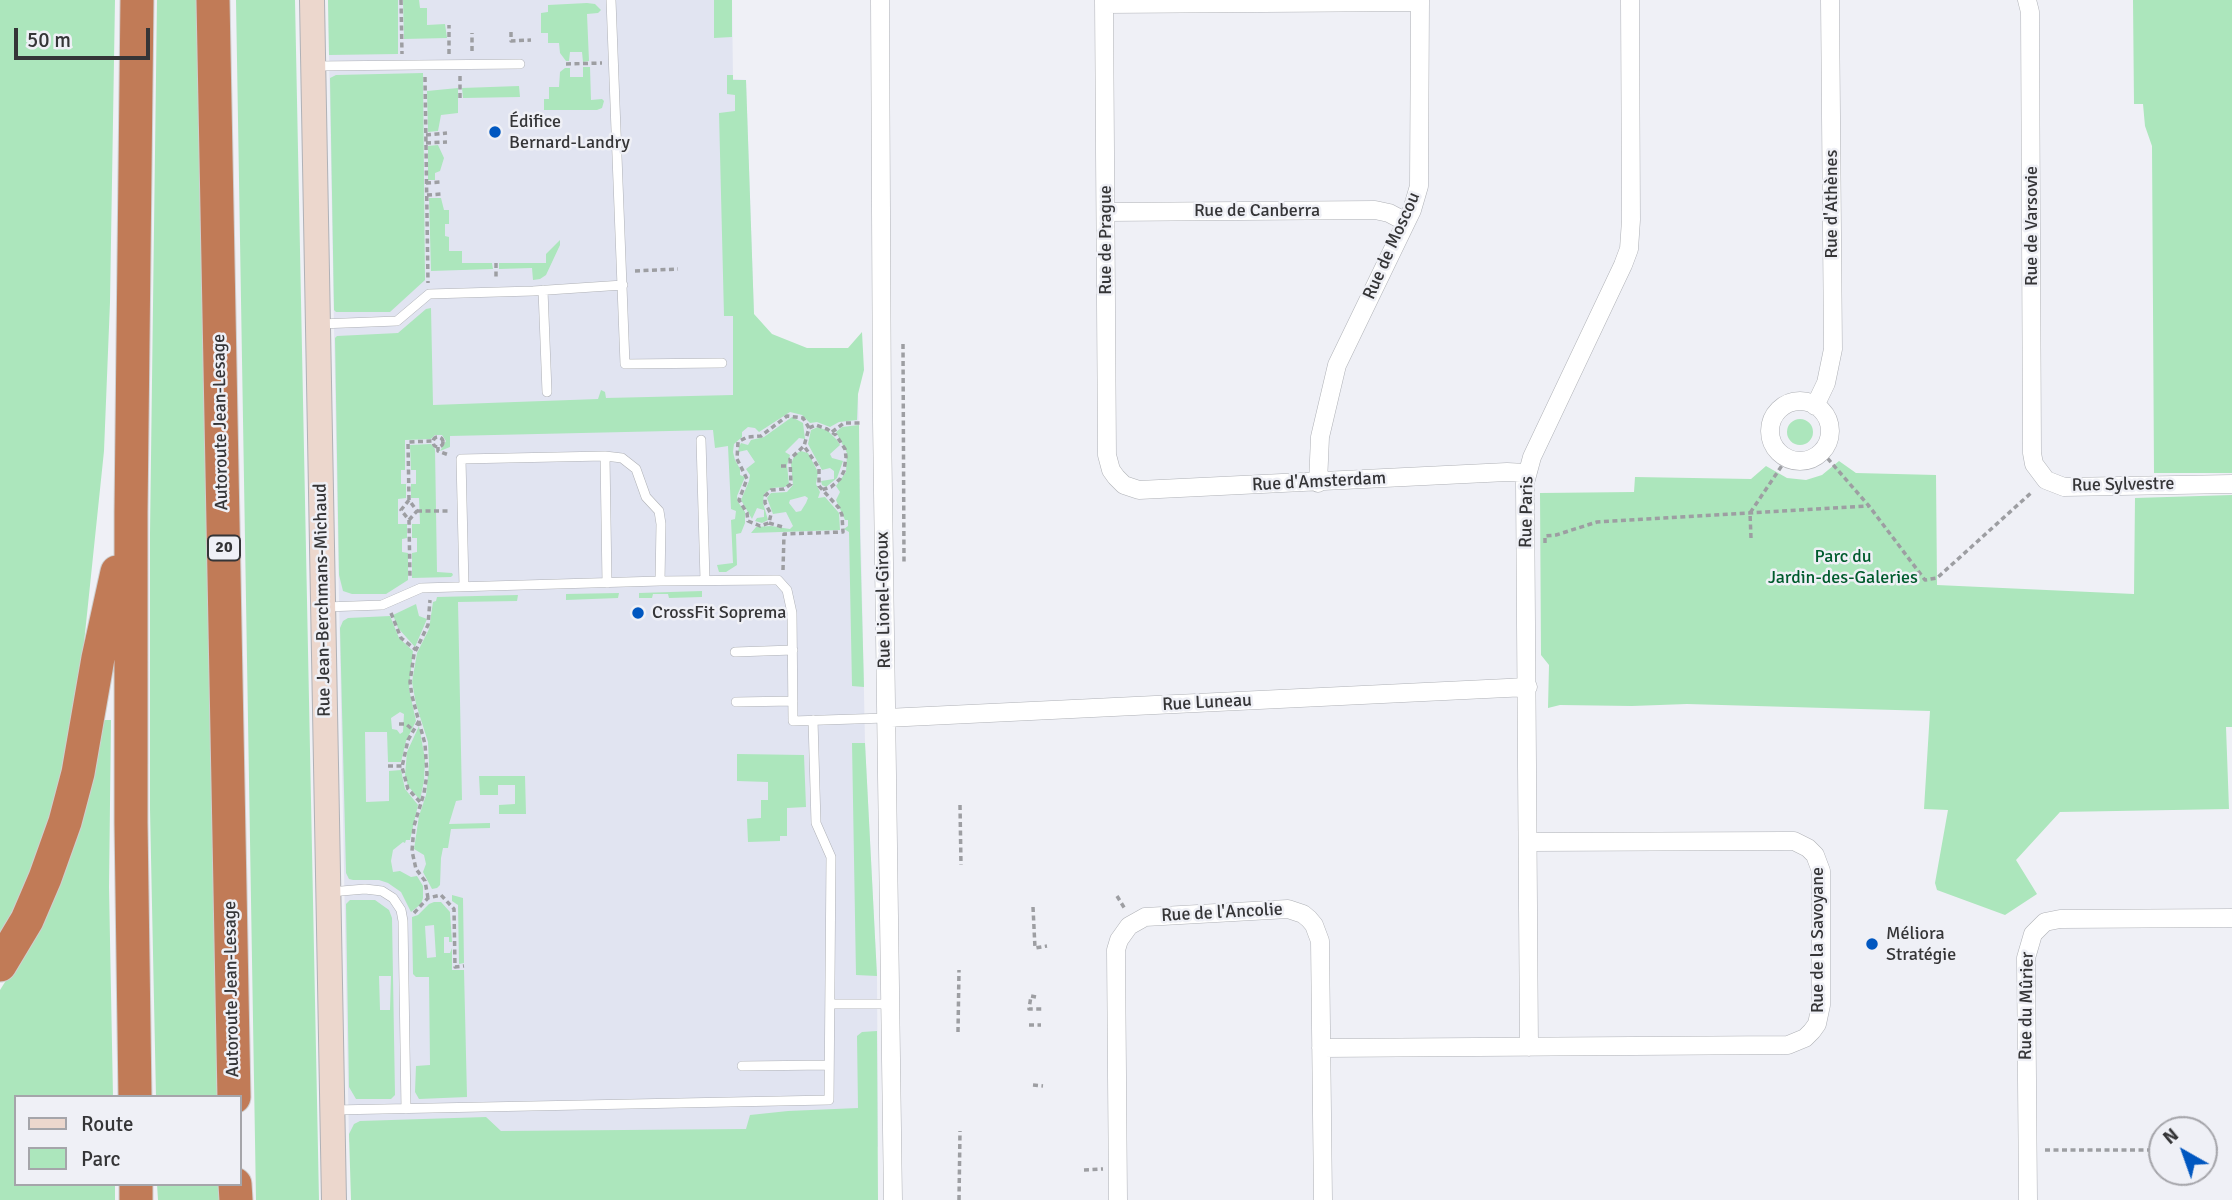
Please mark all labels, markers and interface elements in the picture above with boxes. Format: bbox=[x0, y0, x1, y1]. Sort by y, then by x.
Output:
scale bar bbox=[18, 14, 154, 58]
text: 50 m bbox=[27, 27, 71, 53]
place label: Édifice Bernard-Landry bbox=[509, 111, 630, 154]
marker: Édifice Bernard-Landry bbox=[487, 124, 503, 140]
street label: Rue d'Athènes bbox=[1821, 150, 1843, 258]
street label: Rue de Varsovie bbox=[2021, 166, 2043, 286]
street label: Rue de Prague bbox=[1095, 185, 1117, 295]
street label: Rue de Moscou bbox=[1359, 189, 1425, 303]
street label: Rue de Canberra bbox=[1194, 200, 1320, 222]
street label: Autoroute Jean-Lesage bbox=[209, 334, 233, 510]
street label: Rue d'Amsterdam bbox=[1251, 468, 1387, 496]
street label: Rue Sylvestre bbox=[2071, 473, 2175, 497]
street label: Rue Paris bbox=[1516, 476, 1538, 548]
street label: Rue Jean-Berchmans-Michaud bbox=[310, 483, 336, 717]
street label: Rue Lionel-Giroux bbox=[872, 531, 896, 669]
road number: 20 bbox=[208, 536, 240, 561]
park label: Parc du Jardin-des-Galeries bbox=[1768, 546, 1918, 588]
place label: CrossFit Soprema bbox=[652, 602, 786, 624]
marker: CrossFit Soprema bbox=[630, 605, 646, 621]
street label: Rue Luneau bbox=[1162, 690, 1252, 716]
street label: Rue de la Savoyane bbox=[1807, 867, 1829, 1013]
street label: Rue de l'Ancolie bbox=[1161, 899, 1283, 927]
street label: Autoroute Jean-Lesage bbox=[220, 901, 244, 1077]
place label: Méliora Stratégie bbox=[1886, 923, 1956, 965]
marker: Méliora Stratégie bbox=[1864, 936, 1880, 952]
street label: Rue du Mûrier bbox=[2015, 952, 2039, 1060]
legend bbox=[14, 1095, 242, 1186]
text: Route bbox=[81, 1111, 133, 1137]
north arrow bbox=[2148, 1116, 2218, 1186]
text: N bbox=[2158, 1123, 2184, 1150]
text: Parc bbox=[81, 1146, 120, 1172]

